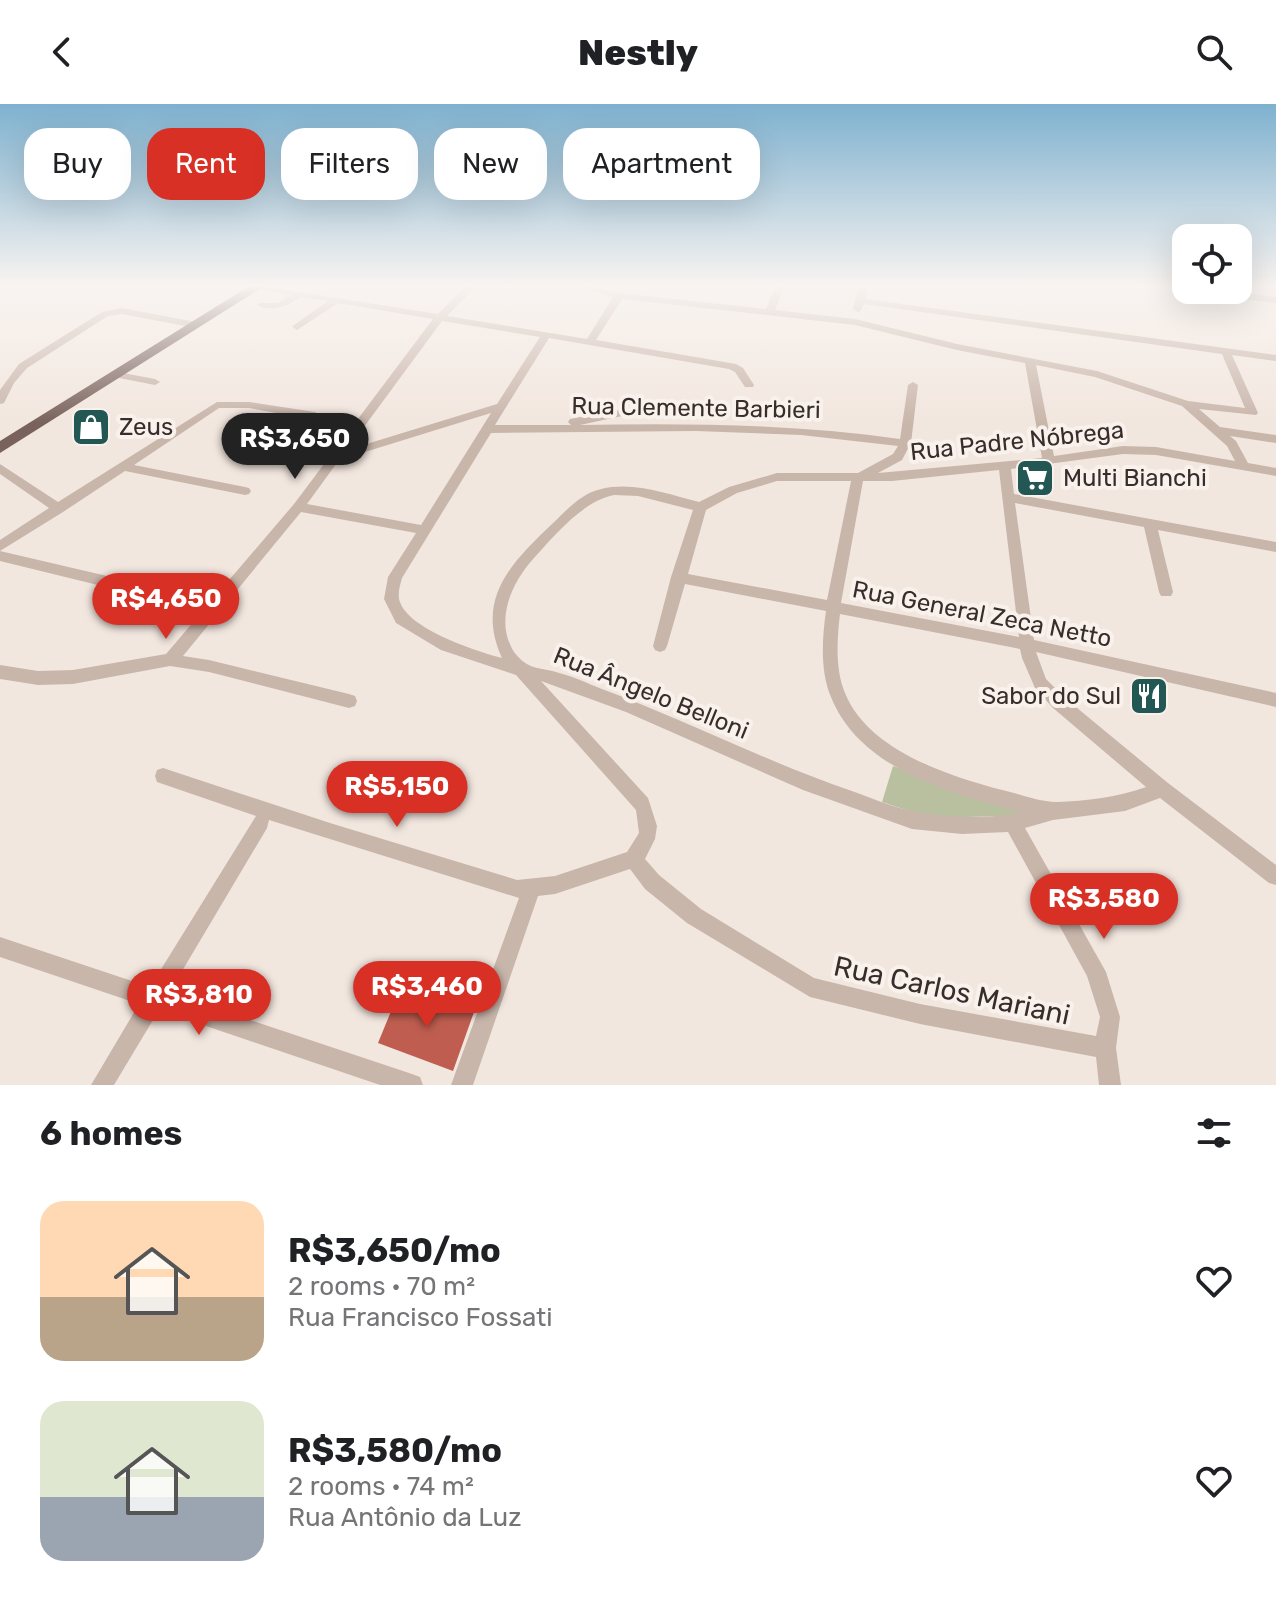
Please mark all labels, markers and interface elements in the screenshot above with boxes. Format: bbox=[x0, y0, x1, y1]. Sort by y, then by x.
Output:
icon: back bbox=[40, 30, 84, 74]
icon: search bbox=[1192, 30, 1236, 74]
text: Nestly bbox=[578, 31, 698, 74]
chip: Buy bbox=[24, 128, 131, 200]
chip: Rent bbox=[147, 128, 265, 200]
chip: Filters bbox=[281, 128, 418, 200]
chip: New bbox=[434, 128, 547, 200]
chip: Apartment bbox=[563, 128, 760, 200]
map controls bbox=[1172, 224, 1252, 304]
button: locate bbox=[1172, 224, 1252, 304]
street label: Rua Clemente Barbieri bbox=[571, 392, 821, 424]
shop icon: Zeus bbox=[70, 406, 112, 448]
place label: Zeus bbox=[119, 413, 173, 441]
pin: R$3,650 bbox=[221, 413, 369, 481]
street label: Rua Padre Nóbrega bbox=[909, 416, 1125, 466]
text: R$3,650 bbox=[240, 423, 350, 454]
supermarket icon: Multi Bianchi bbox=[1014, 457, 1056, 499]
place label: Multi Bianchi bbox=[1063, 464, 1207, 492]
pin: R$4,650 bbox=[92, 573, 240, 641]
street label: Rua General Zeca Netto bbox=[850, 575, 1114, 653]
text: R$4,650 bbox=[110, 583, 222, 614]
street label: Rua Ângelo Belloni bbox=[549, 641, 753, 745]
restaurant icon: Sabor do Sul bbox=[1128, 675, 1170, 717]
place label: Sabor do Sul bbox=[981, 682, 1121, 710]
pin: R$5,150 bbox=[323, 761, 471, 829]
text: R$5,150 bbox=[345, 771, 449, 802]
pin: R$3,580 bbox=[1030, 873, 1178, 941]
text: R$3,580 bbox=[1048, 883, 1160, 914]
street label: Rua Carlos Mariani bbox=[831, 949, 1073, 1032]
pin: R$3,460 bbox=[353, 961, 501, 1029]
pin: R$3,810 bbox=[125, 969, 273, 1037]
text: R$3,460 bbox=[371, 971, 483, 1002]
text: R$3,810 bbox=[145, 979, 253, 1010]
icon: filters bbox=[1192, 1111, 1236, 1155]
text: 6 homes bbox=[40, 1113, 182, 1154]
text: R$3,650/mo bbox=[288, 1230, 501, 1271]
icon: home bbox=[104, 1233, 200, 1329]
icon: heart bbox=[1192, 1259, 1236, 1303]
text: 2 rooms · 70 m² bbox=[288, 1271, 475, 1302]
text: Rua Francisco Fossati bbox=[288, 1302, 553, 1333]
text: R$3,580/mo bbox=[288, 1430, 502, 1471]
icon: home bbox=[104, 1433, 200, 1529]
icon: heart bbox=[1192, 1459, 1236, 1503]
text: 2 rooms · 74 m² bbox=[288, 1471, 474, 1502]
text: Rua Antônio da Luz bbox=[288, 1502, 521, 1533]

